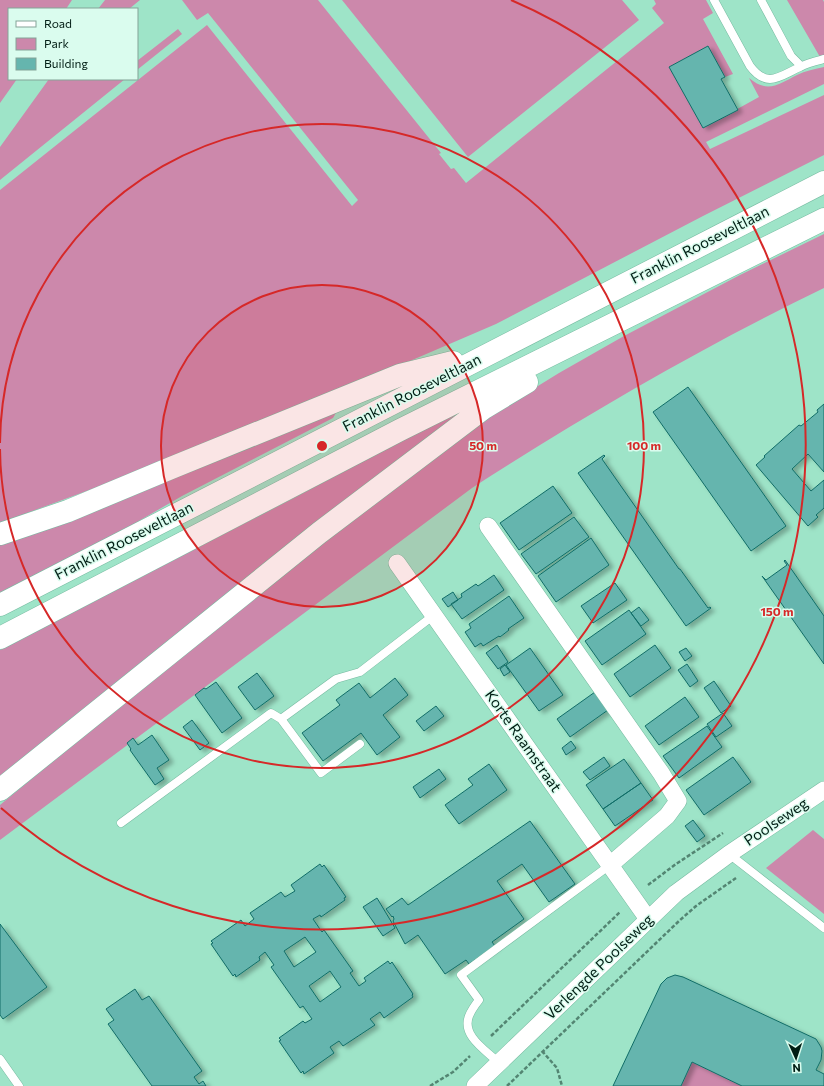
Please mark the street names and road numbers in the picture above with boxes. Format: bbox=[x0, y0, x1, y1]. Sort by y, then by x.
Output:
street label: Franklin Rooseveltlaan bbox=[627, 201, 772, 287]
street label: Franklin Rooseveltlaan bbox=[339, 349, 484, 435]
street label: Franklin Rooseveltlaan bbox=[51, 497, 196, 583]
street label: Korte Raamstraat bbox=[482, 686, 566, 795]
street label: Poolseweg bbox=[740, 793, 811, 849]
street label: Verlengde Poolseweg bbox=[540, 910, 656, 1023]

